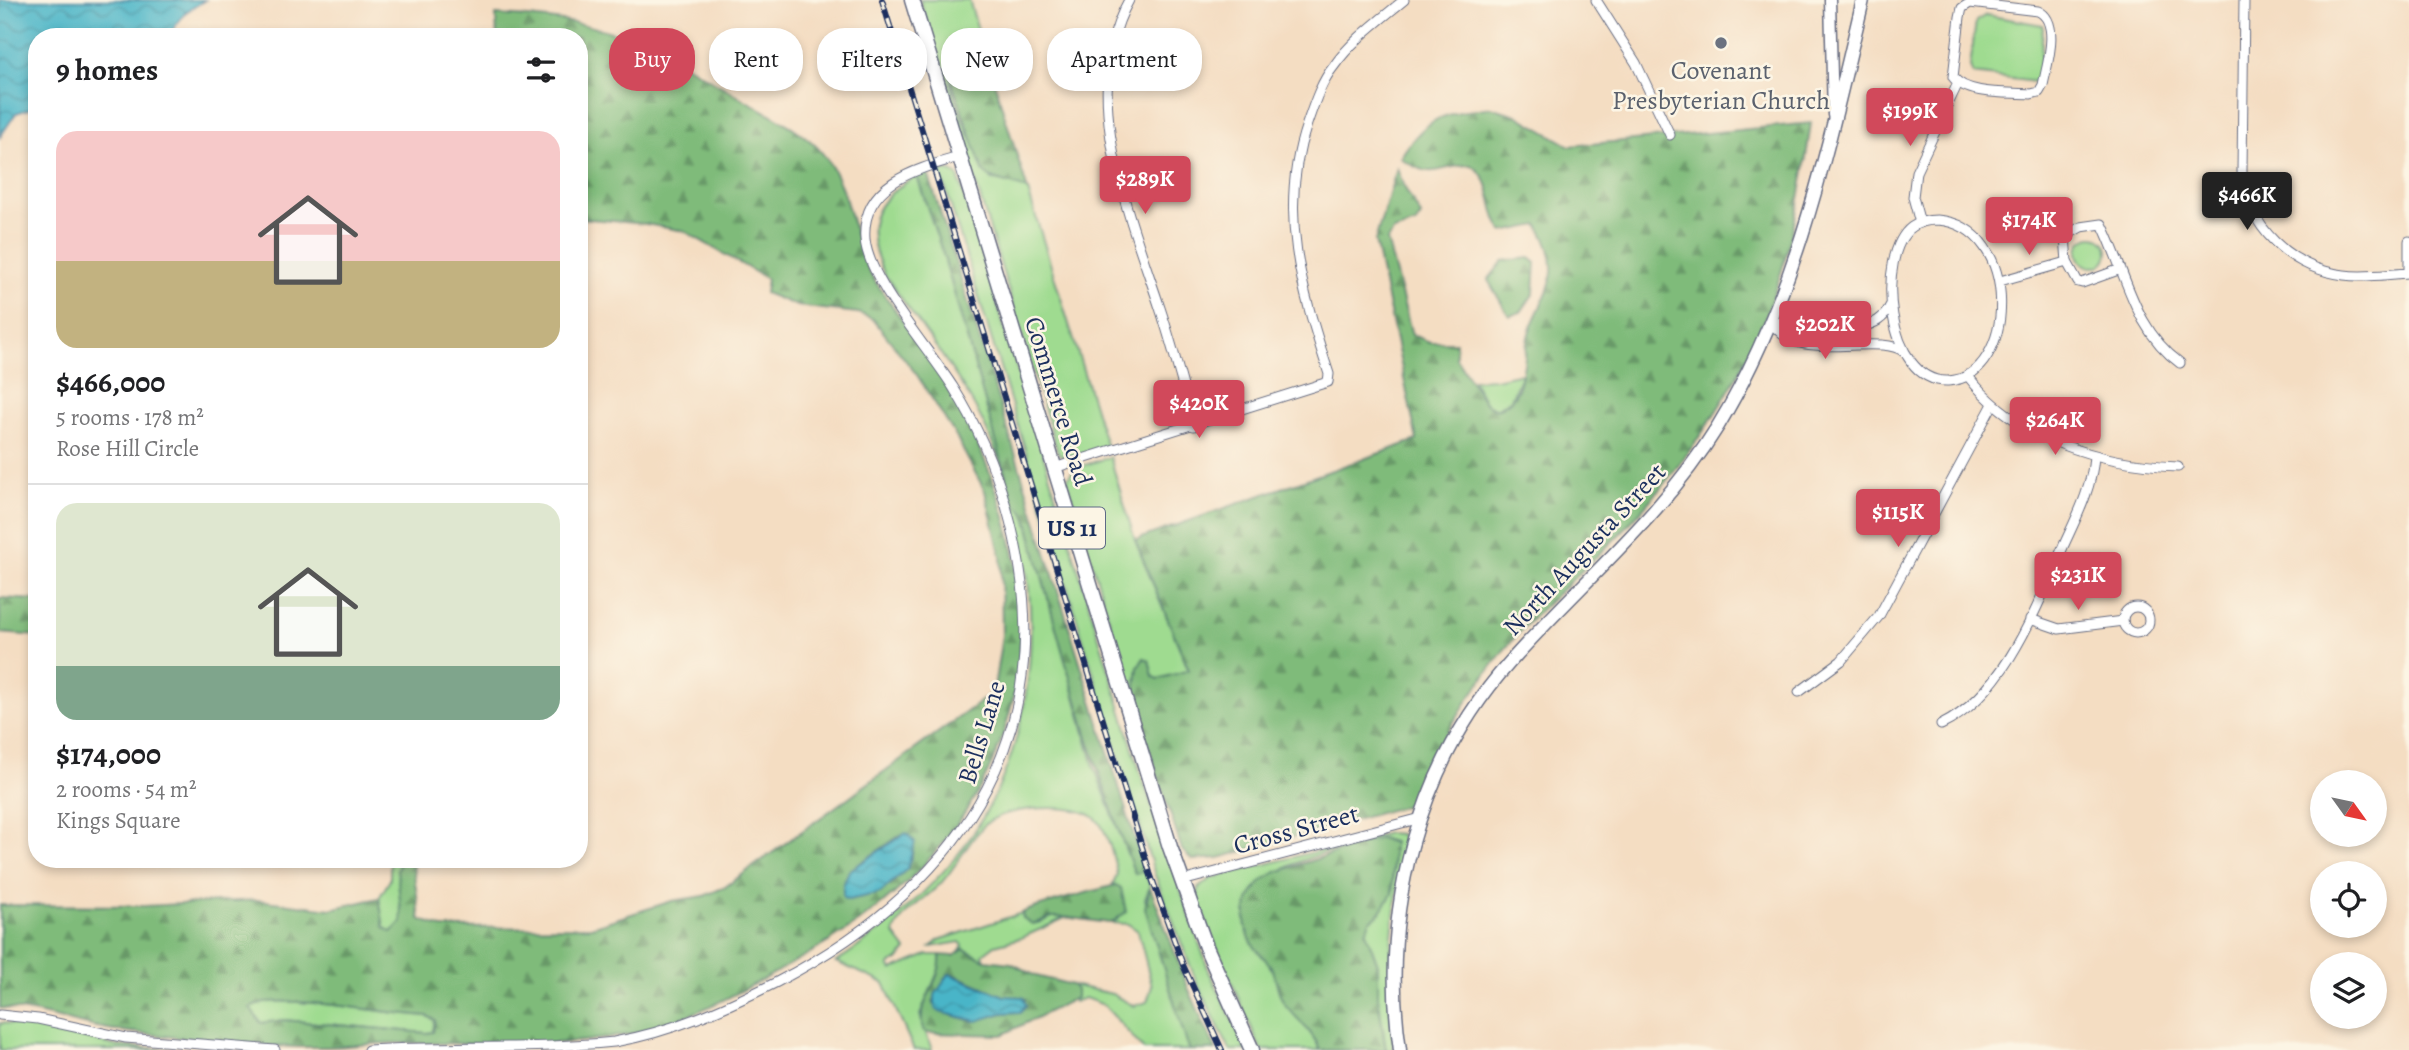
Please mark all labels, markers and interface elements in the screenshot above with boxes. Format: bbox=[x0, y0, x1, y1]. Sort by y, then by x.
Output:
chip: Buy bbox=[609, 28, 695, 91]
chip: Rent bbox=[709, 28, 803, 91]
chip: Filters bbox=[817, 28, 927, 91]
chip: New bbox=[941, 28, 1033, 91]
chip: Apartment bbox=[1047, 28, 1202, 91]
marker: Covenant Presbyterian Church bbox=[1713, 35, 1729, 51]
text: 9 homes bbox=[56, 50, 158, 90]
icon: filters bbox=[522, 51, 560, 89]
place label: Covenant Presbyterian Church bbox=[1612, 53, 1830, 118]
pin: $199K bbox=[1861, 88, 1959, 148]
text: $199K bbox=[1882, 95, 1938, 126]
pin: $289K bbox=[1096, 156, 1194, 216]
text: $289K bbox=[1116, 163, 1174, 194]
pin: $466K bbox=[2198, 173, 2296, 232]
icon: home bbox=[245, 177, 371, 303]
text: $466K bbox=[2218, 179, 2276, 210]
pin: $174K bbox=[1980, 198, 2078, 257]
text: $174K bbox=[2002, 204, 2056, 235]
pin: $202K bbox=[1776, 302, 1874, 361]
text: $202K bbox=[1795, 308, 1855, 339]
street label: Commerce Road bbox=[1016, 312, 1101, 490]
text: $466,000 bbox=[56, 362, 165, 402]
pin: $420K bbox=[1150, 380, 1248, 440]
text: $420K bbox=[1169, 387, 1229, 418]
pin: $264K bbox=[2006, 398, 2104, 457]
text: 5 rooms · 178 m² bbox=[56, 402, 204, 433]
text: $264K bbox=[2026, 404, 2084, 435]
text: Rose Hill Circle bbox=[56, 433, 199, 464]
street label: North Augusta Street bbox=[1495, 455, 1674, 643]
pin: $115K bbox=[1849, 490, 1947, 549]
text: $115K bbox=[1872, 496, 1924, 527]
road number: US 11 bbox=[1039, 508, 1105, 548]
icon: home bbox=[245, 549, 371, 675]
pin: $231K bbox=[2029, 552, 2127, 612]
text: $231K bbox=[2050, 559, 2106, 590]
street label: Bells Lane bbox=[949, 676, 1014, 788]
text: $174,000 bbox=[56, 734, 161, 774]
north arrow bbox=[2310, 770, 2387, 847]
map controls bbox=[2310, 770, 2387, 1029]
text: 2 rooms · 54 m² bbox=[56, 774, 197, 805]
street label: Cross Street bbox=[1230, 796, 1363, 863]
text: Kings Square bbox=[56, 805, 181, 836]
button: locate bbox=[2310, 861, 2387, 938]
button: layers bbox=[2310, 952, 2387, 1029]

